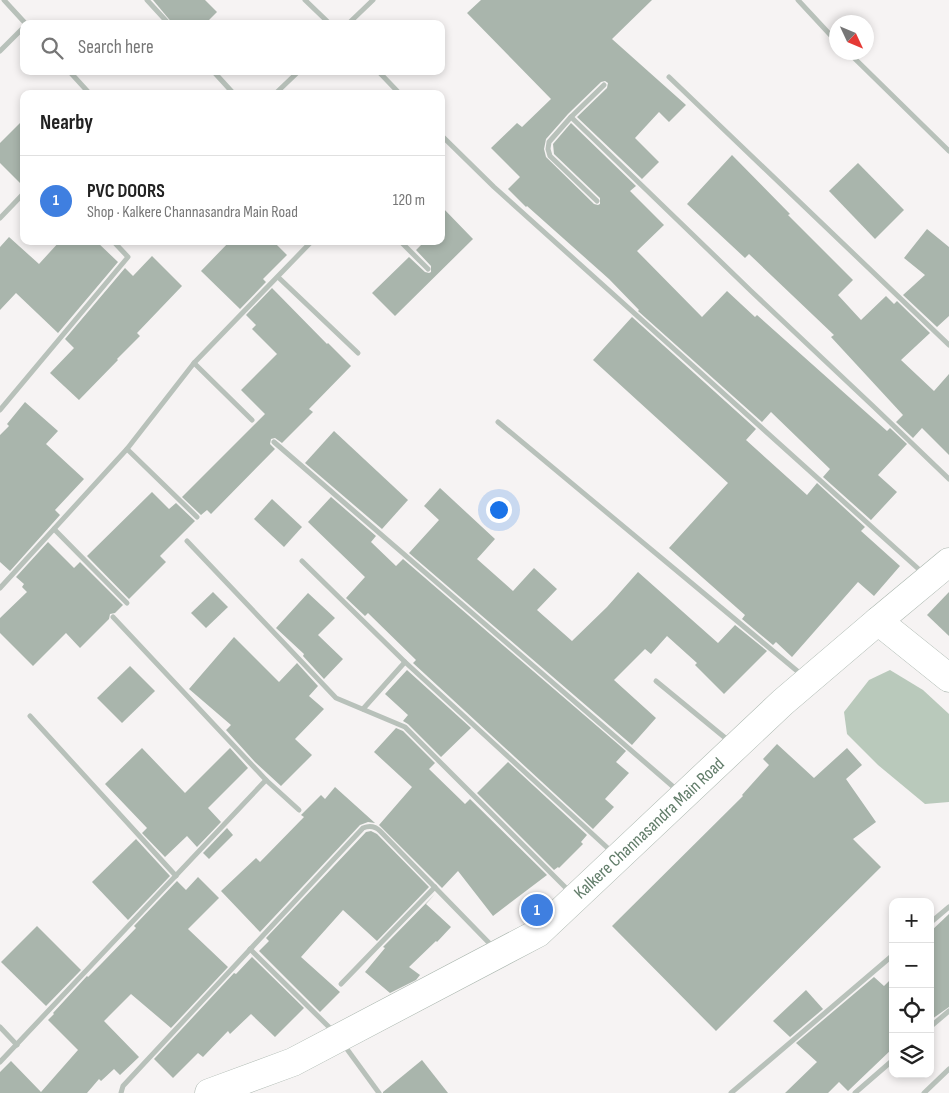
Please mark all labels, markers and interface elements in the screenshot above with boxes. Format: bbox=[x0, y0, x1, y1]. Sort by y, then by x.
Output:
north arrow bbox=[829, 15, 874, 60]
search box bbox=[20, 20, 445, 75]
icon: search bbox=[38, 34, 66, 62]
text: Search here bbox=[78, 36, 154, 59]
text: Nearby bbox=[40, 110, 93, 135]
text: PVC DOORS bbox=[87, 180, 165, 203]
text: 1 bbox=[53, 191, 59, 210]
text: 120 m bbox=[393, 191, 425, 210]
text: Shop · Kalkere Channasandra Main Road bbox=[87, 203, 298, 222]
your location bbox=[486, 497, 512, 523]
street label: Kalkere Channasandra Main Road bbox=[570, 753, 729, 903]
pin: 1 bbox=[521, 891, 553, 929]
map controls bbox=[889, 898, 934, 1078]
button: + bbox=[889, 898, 934, 943]
button: − bbox=[889, 943, 934, 988]
button: locate bbox=[889, 988, 934, 1033]
button: layers bbox=[889, 1033, 934, 1078]

